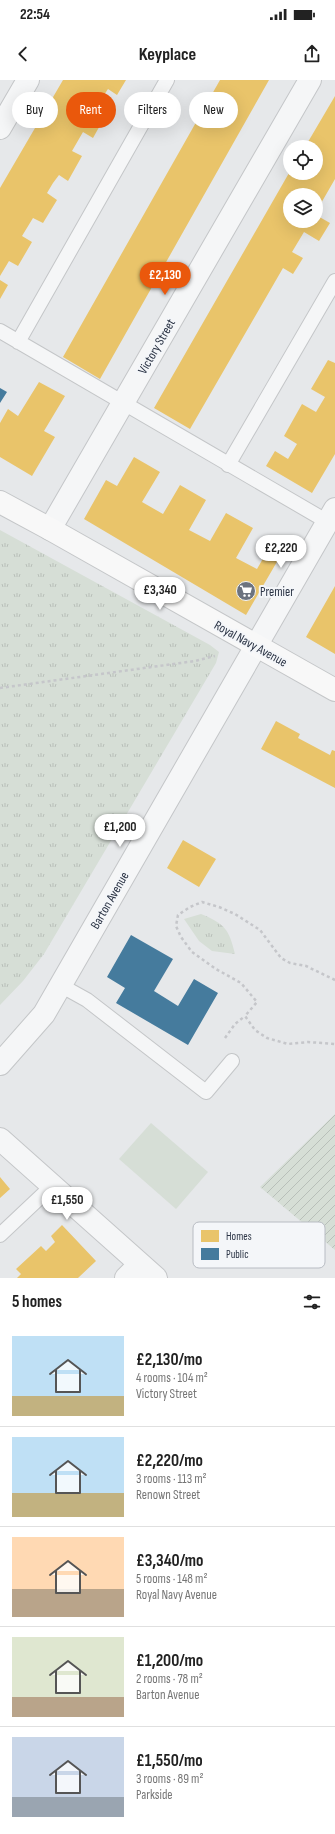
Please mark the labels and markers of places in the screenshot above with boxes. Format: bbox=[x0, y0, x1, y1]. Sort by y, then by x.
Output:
pin: £2,130 bbox=[132, 262, 198, 296]
pin: £2,220 bbox=[248, 535, 314, 569]
pin: £3,340 bbox=[127, 577, 193, 611]
supermarket icon: Premier bbox=[235, 580, 257, 602]
place label: Premier bbox=[260, 584, 294, 600]
pin: £1,200 bbox=[87, 814, 153, 848]
pin: £1,550 bbox=[34, 1187, 100, 1221]

